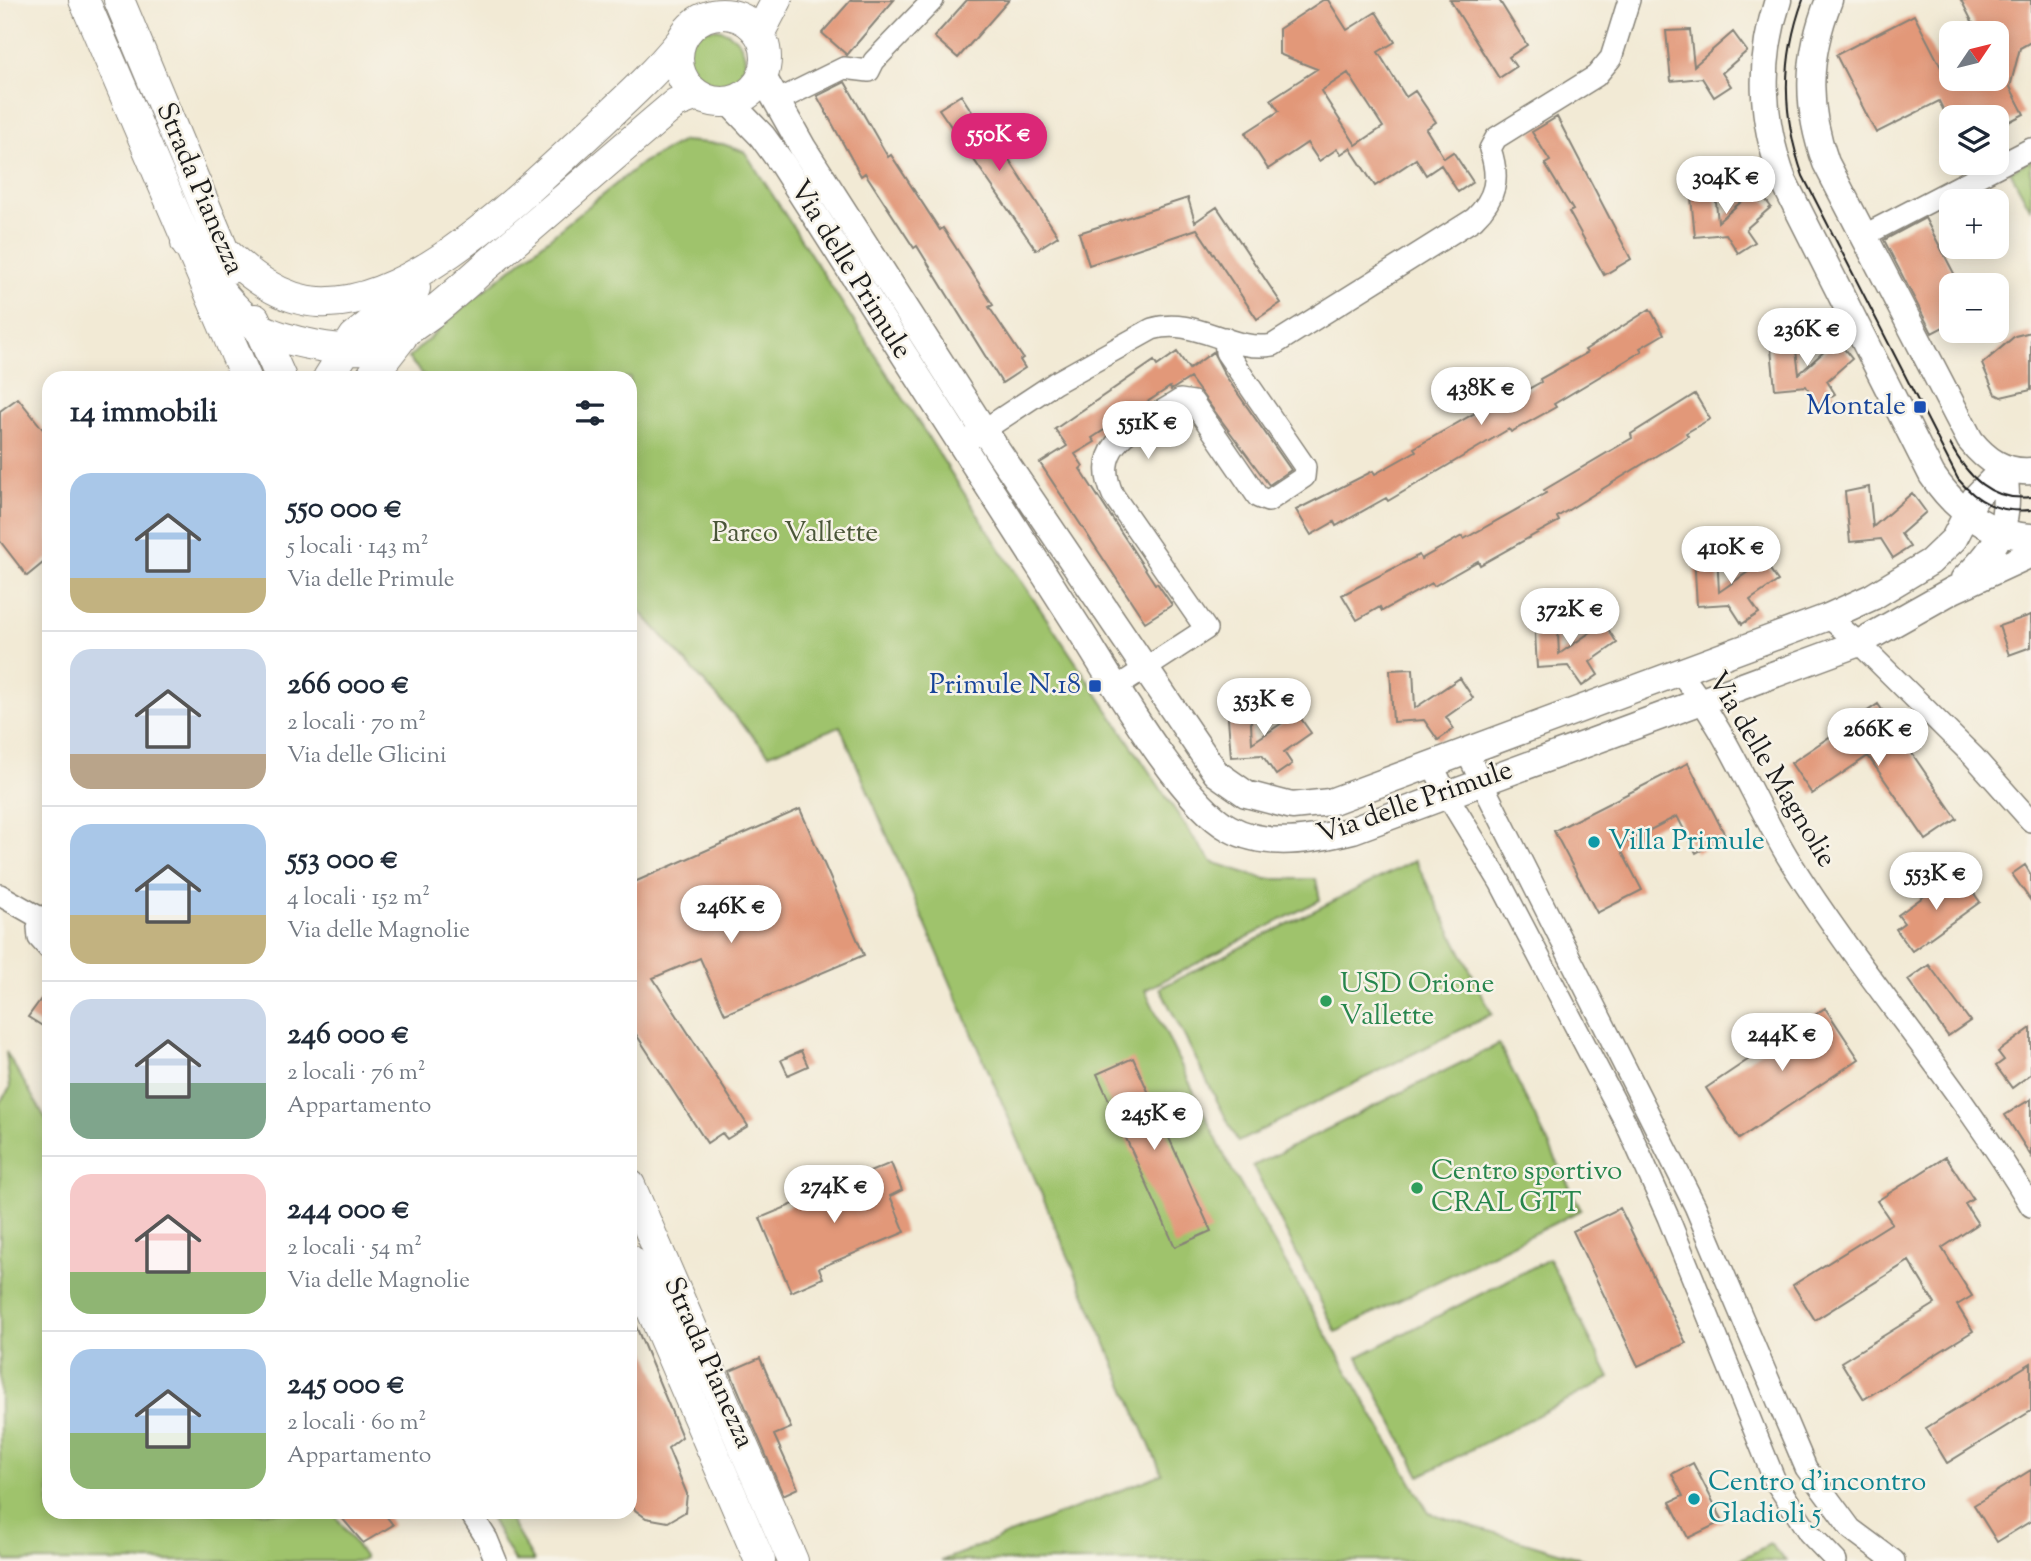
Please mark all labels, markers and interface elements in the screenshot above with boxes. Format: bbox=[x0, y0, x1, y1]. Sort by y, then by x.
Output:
north arrow bbox=[1939, 21, 2009, 91]
map controls bbox=[1939, 21, 2009, 343]
street label: Strada Pianezza bbox=[145, 97, 253, 281]
button: layers bbox=[1939, 105, 2009, 175]
pin: 550K € bbox=[942, 114, 1056, 173]
text: 550K € bbox=[967, 119, 1031, 152]
pin: 304K € bbox=[1669, 156, 1783, 216]
text: 304K € bbox=[1692, 162, 1760, 195]
street label: Via delle Primule bbox=[779, 173, 921, 367]
button: + bbox=[1939, 189, 2009, 259]
button: − bbox=[1939, 273, 2009, 343]
pin: 236K € bbox=[1750, 308, 1864, 368]
text: 236K € bbox=[1774, 314, 1840, 347]
pin: 438K € bbox=[1424, 368, 1538, 427]
text: 438K € bbox=[1447, 373, 1515, 406]
place label: Montale bbox=[1806, 387, 1906, 427]
text: 14 immobili bbox=[70, 392, 217, 435]
icon: filters bbox=[571, 394, 609, 432]
marker: Montale bbox=[1912, 399, 1928, 415]
pin: 551K € bbox=[1091, 402, 1205, 461]
text: 551K € bbox=[1118, 407, 1178, 440]
text: 550 000 € bbox=[287, 488, 402, 531]
icon: home bbox=[126, 501, 210, 585]
park label: Parco Vallette bbox=[712, 514, 878, 554]
pin: 410K € bbox=[1674, 526, 1788, 586]
text: 5 locali · 143 m² bbox=[287, 531, 428, 564]
text: 410K € bbox=[1697, 532, 1765, 565]
text: Via delle Primule bbox=[287, 564, 455, 597]
pin: 372K € bbox=[1513, 588, 1627, 648]
text: 372K € bbox=[1536, 594, 1604, 627]
text: 266 000 € bbox=[287, 664, 410, 707]
street label: Via delle Magnolie bbox=[1697, 664, 1845, 876]
place label: Primule N.18 bbox=[929, 666, 1081, 706]
icon: home bbox=[126, 677, 210, 761]
marker: Primule N.18 bbox=[1087, 678, 1103, 694]
pin: 353K € bbox=[1207, 678, 1321, 738]
text: 353K € bbox=[1233, 684, 1295, 717]
text: 2 locali · 70 m² bbox=[287, 707, 426, 740]
pin: 266K € bbox=[1821, 708, 1935, 768]
text: 266K € bbox=[1843, 714, 1913, 747]
text: Via delle Glicini bbox=[287, 740, 447, 773]
street label: Via delle Primule bbox=[1312, 751, 1518, 855]
place label: Villa Primule bbox=[1608, 822, 1765, 862]
marker: Villa Primule bbox=[1586, 834, 1602, 850]
text: 553 000 € bbox=[287, 839, 399, 882]
icon: home bbox=[126, 852, 210, 936]
pin: 553K € bbox=[1879, 852, 1993, 912]
text: 553K € bbox=[1906, 858, 1966, 891]
text: 4 locali · 152 m² bbox=[287, 882, 430, 915]
pin: 246K € bbox=[674, 886, 788, 945]
text: 246K € bbox=[696, 891, 766, 924]
text: Via delle Magnolie bbox=[287, 915, 470, 948]
place label: USD Orione Vallette bbox=[1340, 965, 1494, 1037]
marker: USD Orione Vallette bbox=[1318, 993, 1334, 1009]
text: 246 000 € bbox=[287, 1014, 410, 1057]
pin: 244K € bbox=[1725, 1014, 1839, 1073]
text: 244K € bbox=[1747, 1019, 1817, 1052]
icon: home bbox=[126, 1027, 210, 1111]
text: 2 locali · 76 m² bbox=[287, 1057, 426, 1090]
text: Appartamento bbox=[287, 1090, 431, 1123]
pin: 245K € bbox=[1097, 1092, 1211, 1152]
text: 245K € bbox=[1121, 1098, 1187, 1131]
place label: Centro sportivo CRAL GTT bbox=[1431, 1152, 1622, 1224]
pin: 274K € bbox=[777, 1166, 891, 1225]
text: 274K € bbox=[800, 1171, 868, 1204]
marker: Centro sportivo CRAL GTT bbox=[1409, 1180, 1425, 1196]
text: 244 000 € bbox=[287, 1189, 410, 1232]
icon: home bbox=[126, 1202, 210, 1286]
text: 2 locali · 54 m² bbox=[287, 1232, 422, 1265]
text: Via delle Magnolie bbox=[287, 1265, 470, 1298]
street label: Strada Pianezza bbox=[652, 1271, 764, 1455]
text: 245 000 € bbox=[287, 1364, 405, 1407]
icon: home bbox=[126, 1377, 210, 1461]
text: 2 locali · 60 m² bbox=[287, 1407, 426, 1440]
text: Appartamento bbox=[287, 1440, 431, 1473]
place label: Centro d'incontro Gladioli 5 bbox=[1708, 1463, 1926, 1535]
marker: Centro d'incontro Gladioli 5 bbox=[1686, 1491, 1702, 1507]

